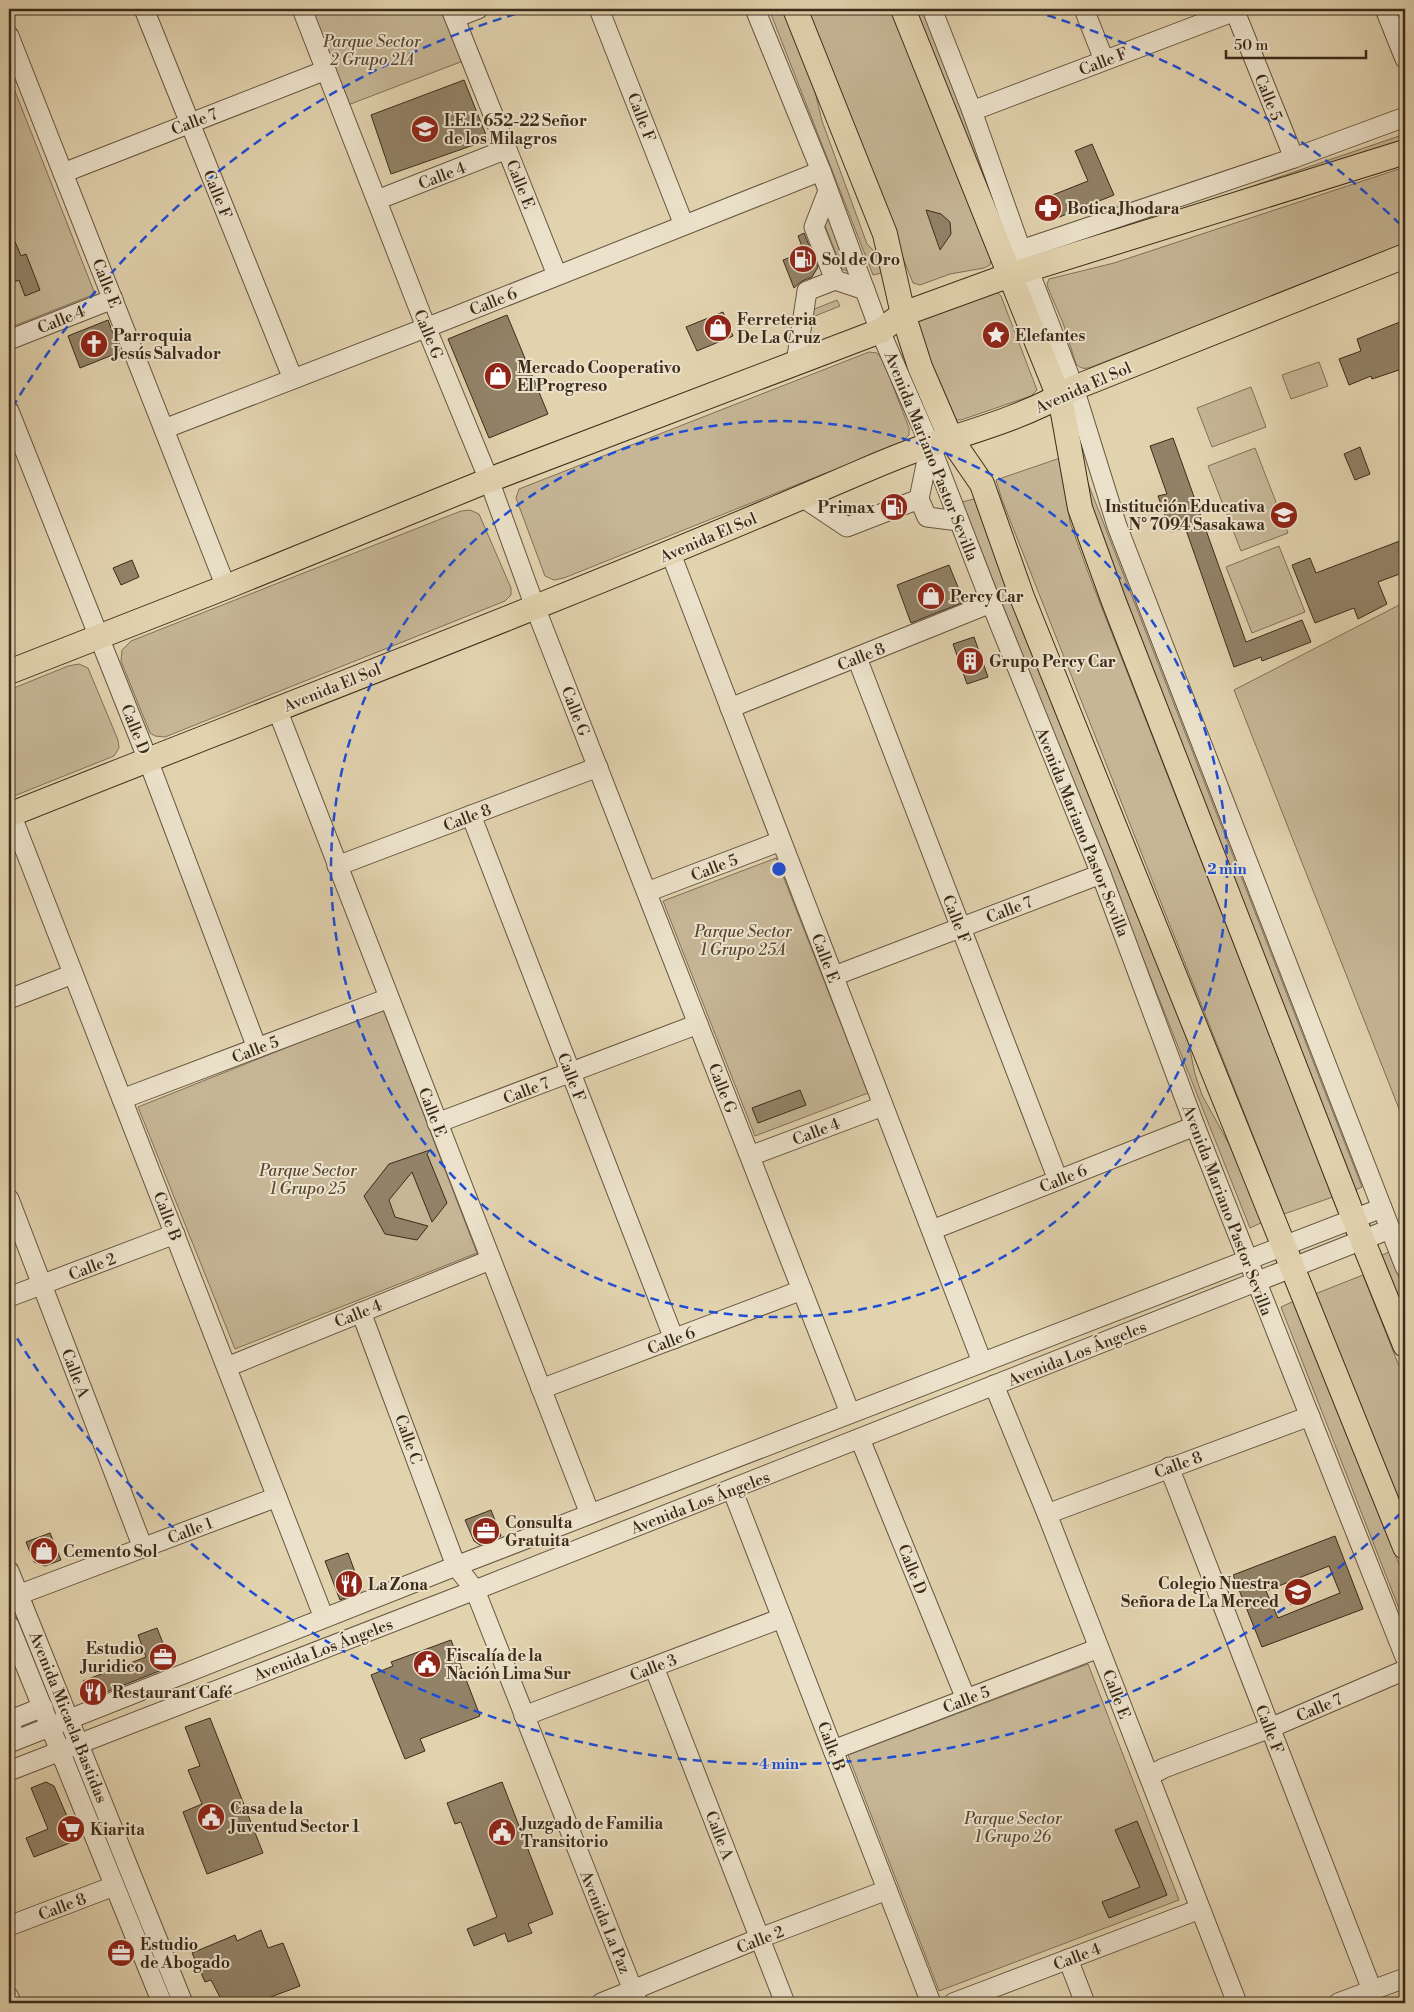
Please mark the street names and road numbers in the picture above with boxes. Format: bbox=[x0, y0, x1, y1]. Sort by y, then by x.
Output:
street label: Calle F bbox=[1076, 44, 1131, 80]
street label: Calle 5 bbox=[1250, 71, 1287, 124]
street label: Calle F bbox=[623, 90, 659, 145]
street label: Calle 7 bbox=[168, 104, 220, 140]
street label: Calle E bbox=[501, 157, 539, 212]
street label: Calle 4 bbox=[416, 158, 469, 194]
street label: Calle F bbox=[198, 167, 236, 222]
street label: Calle E bbox=[87, 256, 125, 311]
street label: Calle 6 bbox=[467, 283, 520, 320]
street label: Calle 4 bbox=[35, 301, 88, 338]
street label: Calle G bbox=[409, 307, 447, 362]
street label: Avenida Mariano Pastor Sevilla bbox=[879, 348, 983, 565]
street label: Avenida El Sol bbox=[1031, 358, 1135, 418]
street label: Avenida El Sol bbox=[656, 508, 760, 568]
street label: Calle 8 bbox=[835, 638, 888, 676]
street label: Avenida El Sol bbox=[280, 659, 384, 717]
street label: Calle G bbox=[556, 684, 594, 739]
street label: Calle D bbox=[116, 701, 154, 757]
street label: Avenida Mariano Pastor Sevilla bbox=[1030, 724, 1134, 941]
street label: Calle 8 bbox=[441, 800, 494, 836]
street label: Calle 5 bbox=[688, 850, 741, 886]
street label: Calle F bbox=[938, 892, 974, 947]
street label: Calle 7 bbox=[983, 892, 1035, 928]
street label: Calle E bbox=[807, 931, 844, 986]
street label: Calle 5 bbox=[229, 1032, 282, 1068]
street label: Calle F bbox=[553, 1050, 589, 1105]
street label: Calle G bbox=[703, 1061, 741, 1116]
street label: Calle 7 bbox=[500, 1073, 552, 1109]
street label: Calle E bbox=[414, 1085, 451, 1140]
street label: Avenida Mariano Pastor Sevilla bbox=[1177, 1101, 1277, 1319]
street label: Calle 4 bbox=[790, 1114, 843, 1150]
street label: Calle 6 bbox=[1037, 1160, 1090, 1197]
street label: Calle B bbox=[149, 1189, 186, 1244]
street label: Calle 2 bbox=[66, 1249, 119, 1285]
street label: Calle 4 bbox=[332, 1295, 385, 1332]
street label: Avenida Los Ángeles bbox=[1003, 1315, 1150, 1391]
street label: Calle 6 bbox=[645, 1323, 698, 1359]
street label: Calle A bbox=[57, 1346, 94, 1402]
street label: Calle C bbox=[390, 1412, 426, 1467]
street label: Calle 8 bbox=[1152, 1447, 1205, 1483]
street label: Avenida Los Ángeles bbox=[626, 1465, 773, 1539]
street label: Calle 1 bbox=[165, 1513, 216, 1549]
street label: Calle D bbox=[893, 1541, 931, 1597]
street label: Avenida Los Ángeles bbox=[249, 1612, 396, 1686]
street label: Avenida Micaela Bastidas bbox=[24, 1628, 112, 1806]
street label: Calle 3 bbox=[627, 1650, 680, 1686]
street label: Calle E bbox=[1098, 1667, 1135, 1722]
street label: Calle 5 bbox=[940, 1682, 993, 1718]
street label: Calle 7 bbox=[1293, 1689, 1345, 1727]
street label: Calle F bbox=[1251, 1702, 1287, 1757]
street label: Calle B bbox=[813, 1719, 850, 1774]
street label: Calle A bbox=[701, 1808, 738, 1864]
street label: Avenida La Paz bbox=[575, 1867, 635, 1977]
street label: Calle 8 bbox=[36, 1889, 89, 1925]
street label: Calle 2 bbox=[734, 1922, 787, 1958]
street label: Calle 4 bbox=[1051, 1939, 1104, 1975]

